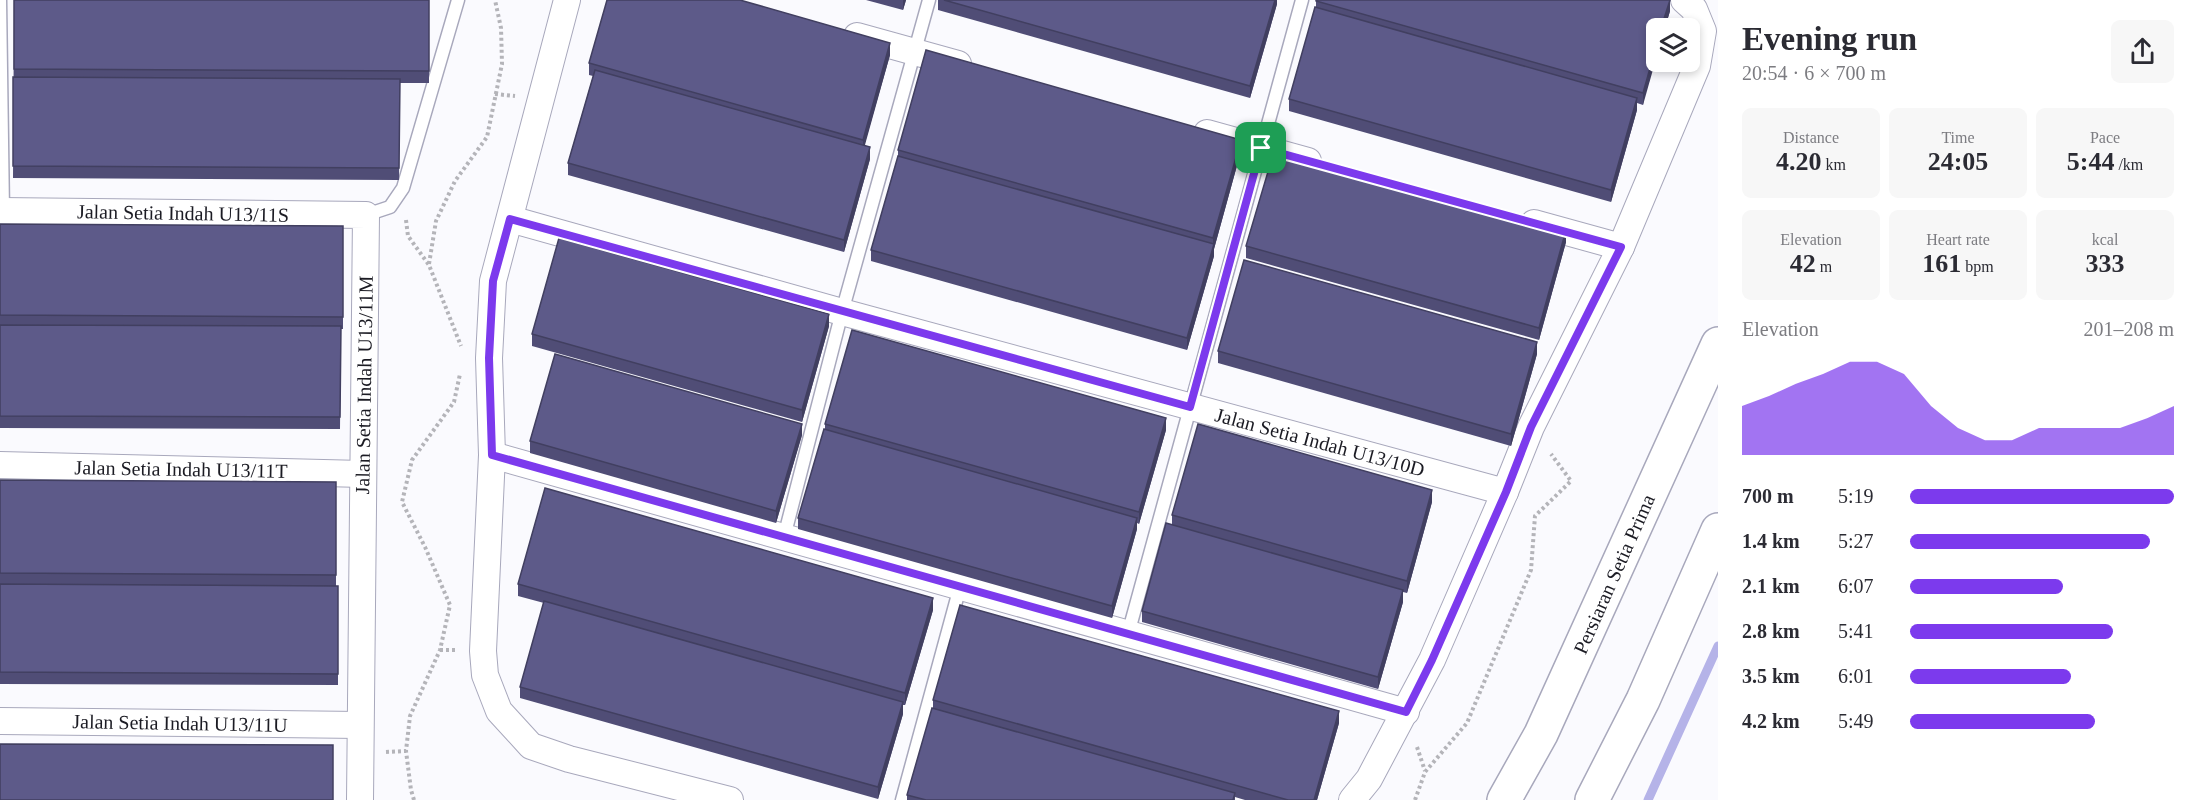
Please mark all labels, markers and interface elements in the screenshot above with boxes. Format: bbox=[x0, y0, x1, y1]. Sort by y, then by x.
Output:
map controls bbox=[1646, 18, 1700, 72]
button: layers bbox=[1646, 18, 1700, 72]
button: share bbox=[2111, 20, 2174, 83]
text: Evening run bbox=[1742, 21, 1917, 57]
text: 20:54 · 6 × 700 m bbox=[1742, 62, 1886, 84]
pin bbox=[1235, 122, 1286, 173]
text: Distance bbox=[1783, 129, 1839, 146]
text: Time bbox=[1941, 129, 1975, 146]
text: Pace bbox=[2090, 129, 2120, 146]
icon: arrive bbox=[1244, 131, 1277, 164]
text: 4.20 bbox=[1776, 147, 1822, 176]
text: 24:05 bbox=[1928, 147, 1988, 176]
text: 5:44 bbox=[2067, 147, 2114, 176]
text: km bbox=[1822, 156, 1846, 173]
text: /km bbox=[2114, 156, 2143, 173]
street label: Jalan Setia Indah U13/11S bbox=[77, 200, 289, 226]
text: Elevation bbox=[1780, 231, 1842, 248]
text: Heart rate bbox=[1926, 231, 1990, 248]
text: kcal bbox=[2092, 231, 2118, 248]
text: 42 bbox=[1790, 249, 1816, 278]
text: 161 bbox=[1922, 249, 1961, 278]
text: 333 bbox=[2086, 249, 2125, 278]
text: m bbox=[1816, 258, 1832, 275]
text: bpm bbox=[1961, 258, 1994, 275]
street label: Jalan Setia Indah U13/11M bbox=[351, 275, 377, 495]
text: Elevation bbox=[1742, 318, 1819, 340]
text: 201–208 m bbox=[2083, 318, 2174, 340]
street label: Jalan Setia Indah U13/10D bbox=[1213, 403, 1427, 481]
street label: Jalan Setia Indah U13/11T bbox=[74, 456, 288, 482]
text: 700 m bbox=[1742, 485, 1794, 507]
text: 5:19 bbox=[1838, 485, 1874, 507]
street label: Persiaran Setia Prima bbox=[1569, 491, 1659, 657]
text: 1.4 km bbox=[1742, 530, 1800, 552]
text: 5:27 bbox=[1838, 530, 1874, 552]
text: 2.1 km bbox=[1742, 575, 1800, 597]
text: 6:07 bbox=[1838, 575, 1874, 597]
text: 2.8 km bbox=[1742, 620, 1800, 642]
text: 5:41 bbox=[1838, 620, 1874, 642]
text: 3.5 km bbox=[1742, 665, 1800, 687]
text: 6:01 bbox=[1838, 665, 1874, 687]
street label: Jalan Setia Indah U13/11U bbox=[72, 710, 288, 736]
text: 4.2 km bbox=[1742, 710, 1800, 732]
text: 5:49 bbox=[1838, 710, 1874, 732]

